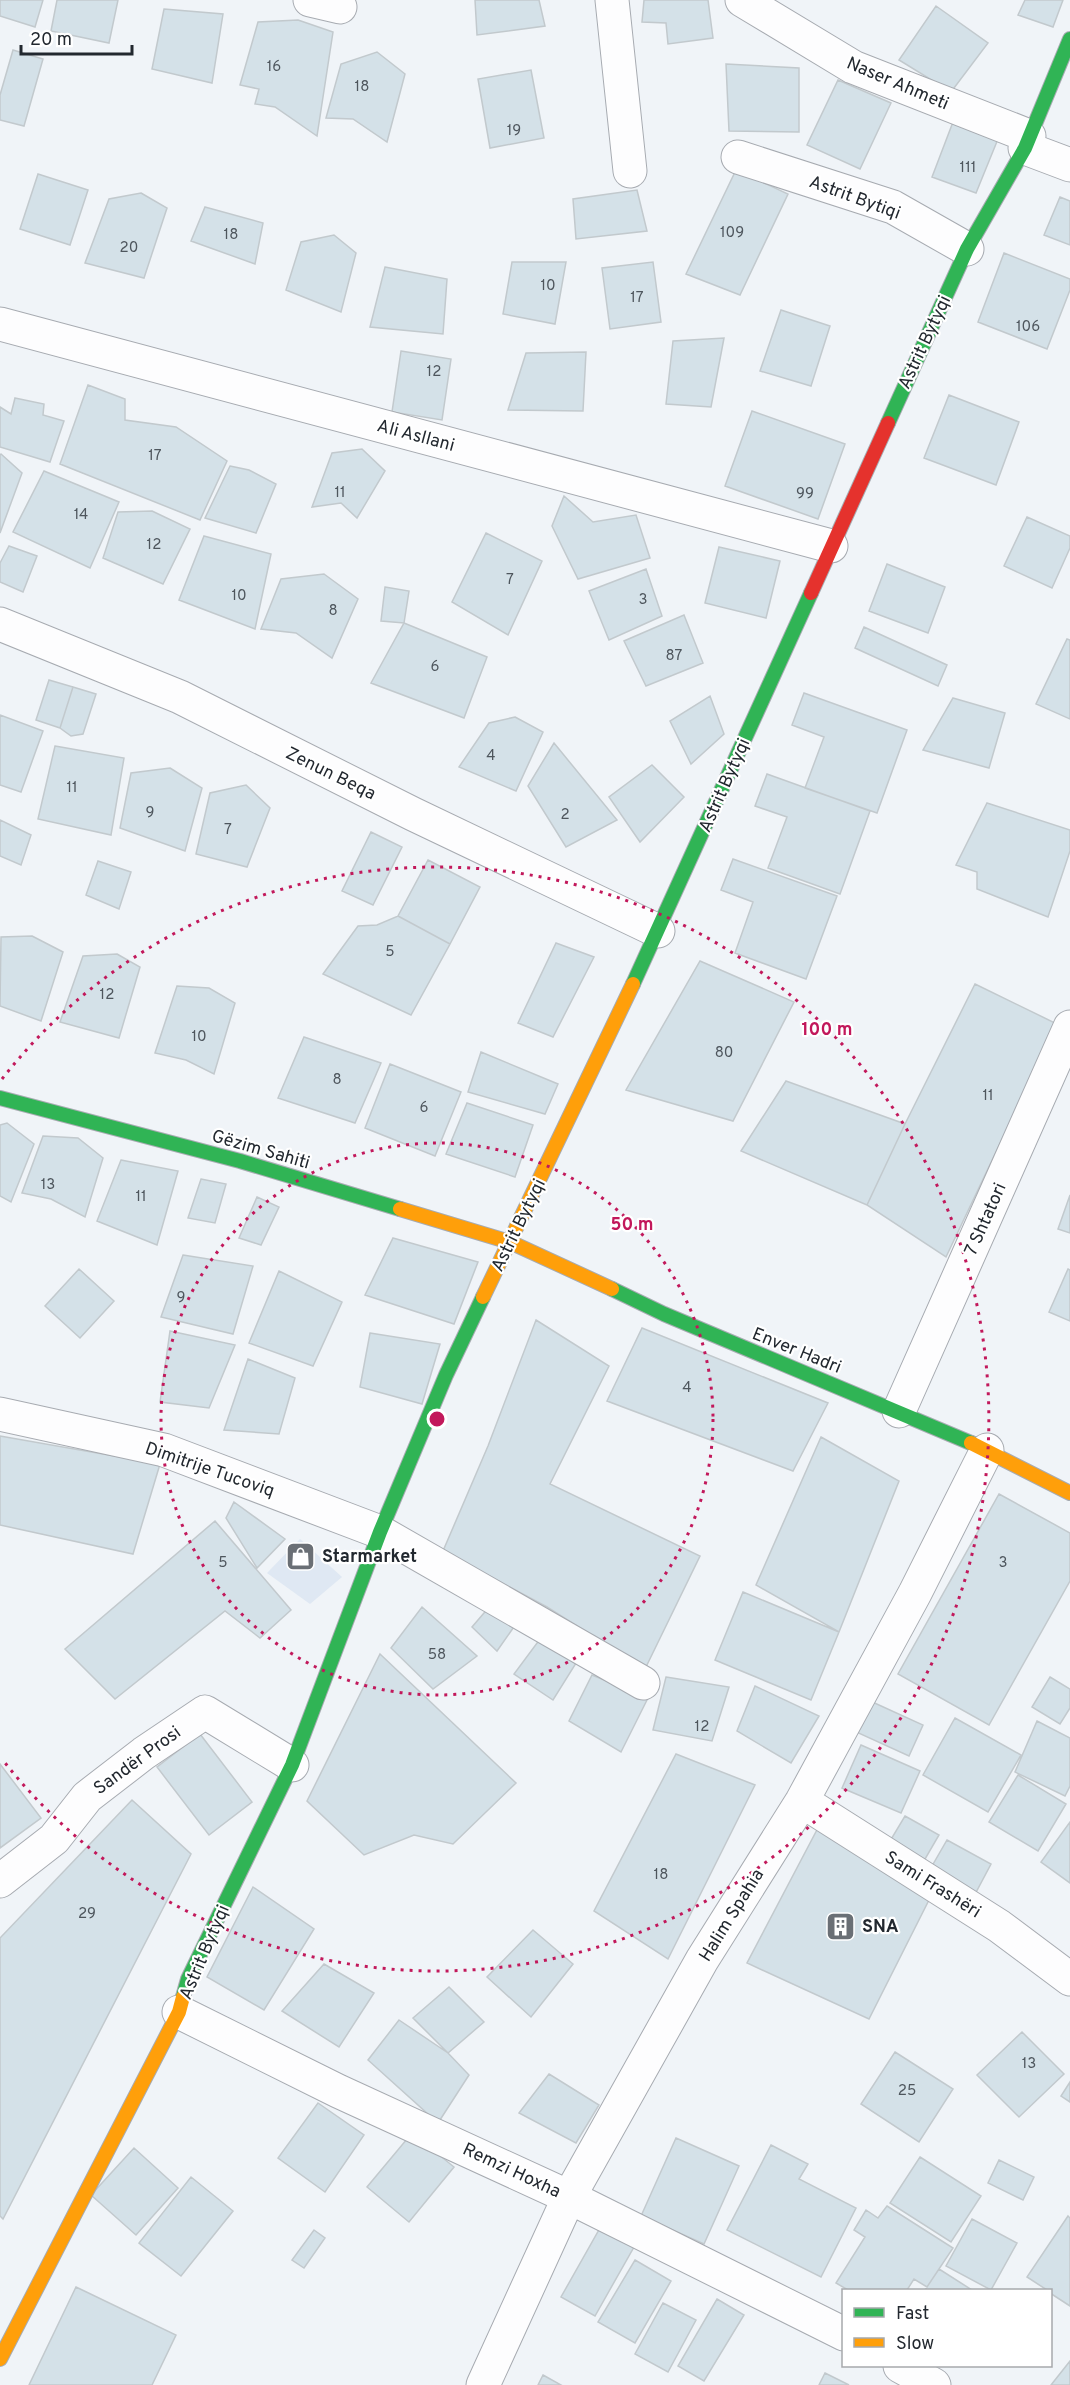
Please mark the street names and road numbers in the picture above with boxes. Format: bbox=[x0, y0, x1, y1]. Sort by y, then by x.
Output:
street label: Naser Ahmeti bbox=[843, 53, 952, 116]
street label: Astrit Bytiqi bbox=[806, 171, 903, 226]
street label: Astrit Bytyqi bbox=[894, 292, 957, 393]
street label: Ali Asllani bbox=[374, 415, 457, 458]
street label: Astrit Bytyqi bbox=[694, 735, 756, 836]
street label: Zenun Beqa bbox=[281, 743, 379, 806]
street label: Gëzim Sahiti bbox=[209, 1125, 312, 1175]
street label: Astrit Bytyqi bbox=[487, 1175, 552, 1276]
street label: 7 Shtatori bbox=[960, 1180, 1013, 1260]
street label: Enver Hadri bbox=[748, 1323, 845, 1380]
street label: Dimitrije Tucoviq bbox=[142, 1438, 277, 1503]
street label: Sandër Prosi bbox=[90, 1722, 186, 1801]
street label: Sami Frashëri bbox=[880, 1846, 985, 1924]
street label: Halim Spahia bbox=[695, 1865, 770, 1966]
street label: Astrit Bytyqi bbox=[175, 1902, 236, 2003]
street label: Remzi Hoxha bbox=[459, 2139, 564, 2204]

